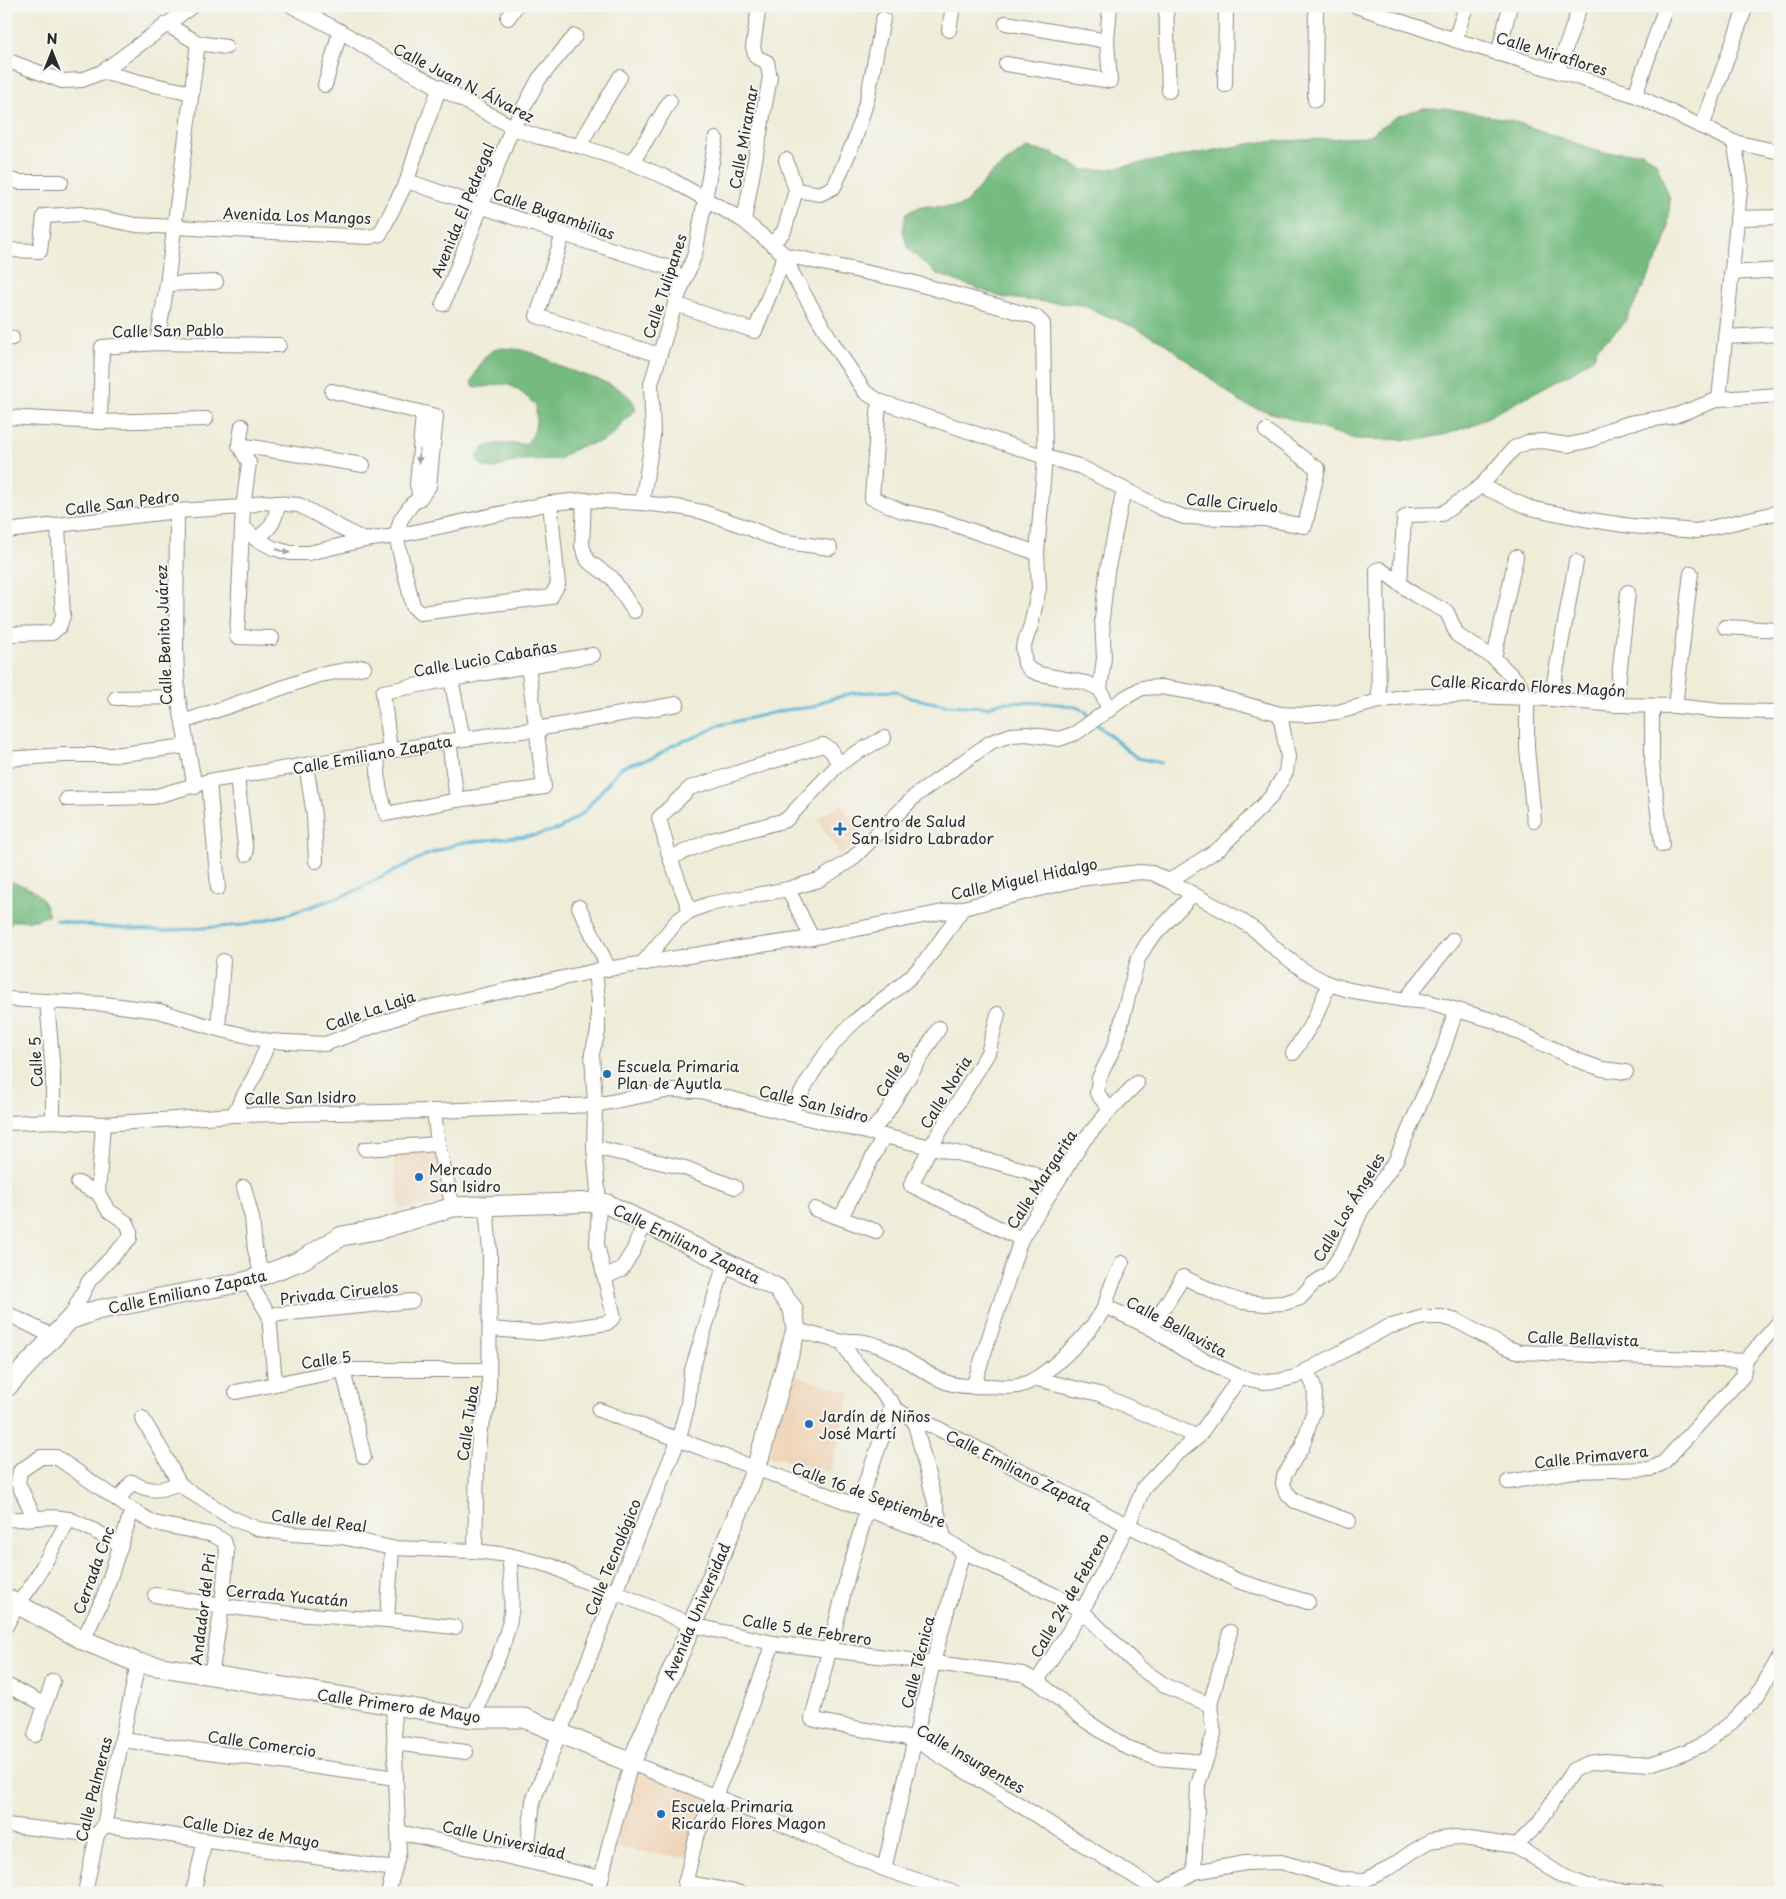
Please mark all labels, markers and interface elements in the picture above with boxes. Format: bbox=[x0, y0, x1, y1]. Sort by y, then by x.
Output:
street label: Calle Miraflores bbox=[1493, 25, 1611, 81]
north arrow bbox=[28, 28, 78, 78]
text: N bbox=[46, 28, 58, 49]
street label: Calle Juan N. Álvarez bbox=[390, 36, 538, 128]
street label: Calle Miramar bbox=[723, 83, 763, 191]
street label: Avenida El Pedregal bbox=[425, 139, 499, 281]
street label: Calle Bugambilias bbox=[490, 181, 618, 245]
street label: Avenida Los Mangos bbox=[223, 201, 372, 229]
street label: Calle Tulipanes bbox=[636, 230, 692, 342]
street label: Calle San Pablo bbox=[112, 318, 224, 342]
one-way arrow bbox=[415, 448, 423, 464]
street label: Calle San Pedro bbox=[63, 484, 181, 520]
street label: Calle Ciruelo bbox=[1185, 487, 1279, 517]
one-way arrow bbox=[275, 547, 291, 555]
street label: Calle Benito Juárez bbox=[149, 564, 177, 706]
street label: Calle Lucio Cabañas bbox=[411, 634, 559, 682]
street label: Calle Ricardo Flores Magón bbox=[1430, 668, 1626, 702]
street label: Calle Emiliano Zapata bbox=[291, 729, 454, 779]
place label: Centro de Salud San Isidro Labrador bbox=[851, 809, 994, 849]
marker: Centro de Salud San Isidro Labrador bbox=[833, 822, 847, 836]
street label: Calle Miguel Hidalgo bbox=[949, 851, 1099, 905]
street label: Calle La Laja bbox=[322, 984, 419, 1036]
street label: Calle 5 bbox=[22, 1036, 48, 1088]
street label: Calle 8 bbox=[869, 1047, 915, 1101]
street label: Calle Noria bbox=[913, 1051, 977, 1133]
place label: Escuela Primaria Plan de Ayutla bbox=[617, 1054, 740, 1094]
marker: Escuela Primaria Plan de Ayutla bbox=[601, 1068, 613, 1080]
street label: Calle San Isidro bbox=[757, 1078, 871, 1128]
street label: Calle San Isidro bbox=[244, 1085, 356, 1109]
street label: Calle Margarita bbox=[1000, 1124, 1082, 1233]
street label: Calle Los Ángeles bbox=[1306, 1148, 1390, 1266]
place label: Mercado San Isidro bbox=[429, 1157, 501, 1197]
marker: Mercado San Isidro bbox=[413, 1171, 425, 1183]
street label: Calle Emiliano Zapata bbox=[610, 1197, 765, 1289]
street label: Calle Emiliano Zapata bbox=[106, 1263, 269, 1319]
street label: Privada Ciruelos bbox=[279, 1274, 399, 1310]
street label: Calle Bellavista bbox=[1122, 1290, 1232, 1363]
street label: Calle Bellavista bbox=[1527, 1325, 1640, 1351]
street label: Calle 5 bbox=[299, 1344, 353, 1374]
street label: Calle Tuba bbox=[450, 1383, 484, 1462]
place label: Jardín de Niños José Martí bbox=[819, 1404, 931, 1444]
marker: Jardín de Niños José Martí bbox=[803, 1418, 815, 1430]
street label: Calle Emiliano Zapata bbox=[942, 1423, 1096, 1517]
street label: Calle Primavera bbox=[1533, 1438, 1650, 1473]
street label: Calle 16 de Septiembre bbox=[789, 1455, 949, 1533]
street label: Calle Tecnológico bbox=[578, 1495, 646, 1619]
street label: Calle del Real bbox=[270, 1503, 368, 1537]
street label: Cerrada Cnc bbox=[66, 1523, 120, 1617]
street label: Calle 24 de Febrero bbox=[1024, 1528, 1114, 1662]
street label: Avenida Universidad bbox=[657, 1539, 735, 1683]
street label: Andador del Pri bbox=[184, 1552, 220, 1666]
street label: Cerrada Yucatán bbox=[225, 1578, 349, 1612]
street label: Calle 5 de Febrero bbox=[740, 1607, 874, 1651]
street label: Calle Técnica bbox=[894, 1613, 940, 1711]
street label: Calle Primero de Mayo bbox=[316, 1682, 482, 1728]
street label: Calle Insurgentes bbox=[913, 1718, 1029, 1798]
street label: Calle Comercio bbox=[206, 1724, 318, 1762]
street label: Calle Palmeras bbox=[69, 1734, 117, 1844]
place label: Escuela Primaria Ricardo Flores Magon bbox=[671, 1794, 826, 1834]
marker: Escuela Primaria Ricardo Flores Magon bbox=[655, 1808, 667, 1820]
street label: Calle Diez de Mayo bbox=[181, 1809, 321, 1853]
street label: Calle Universidad bbox=[440, 1814, 568, 1864]

